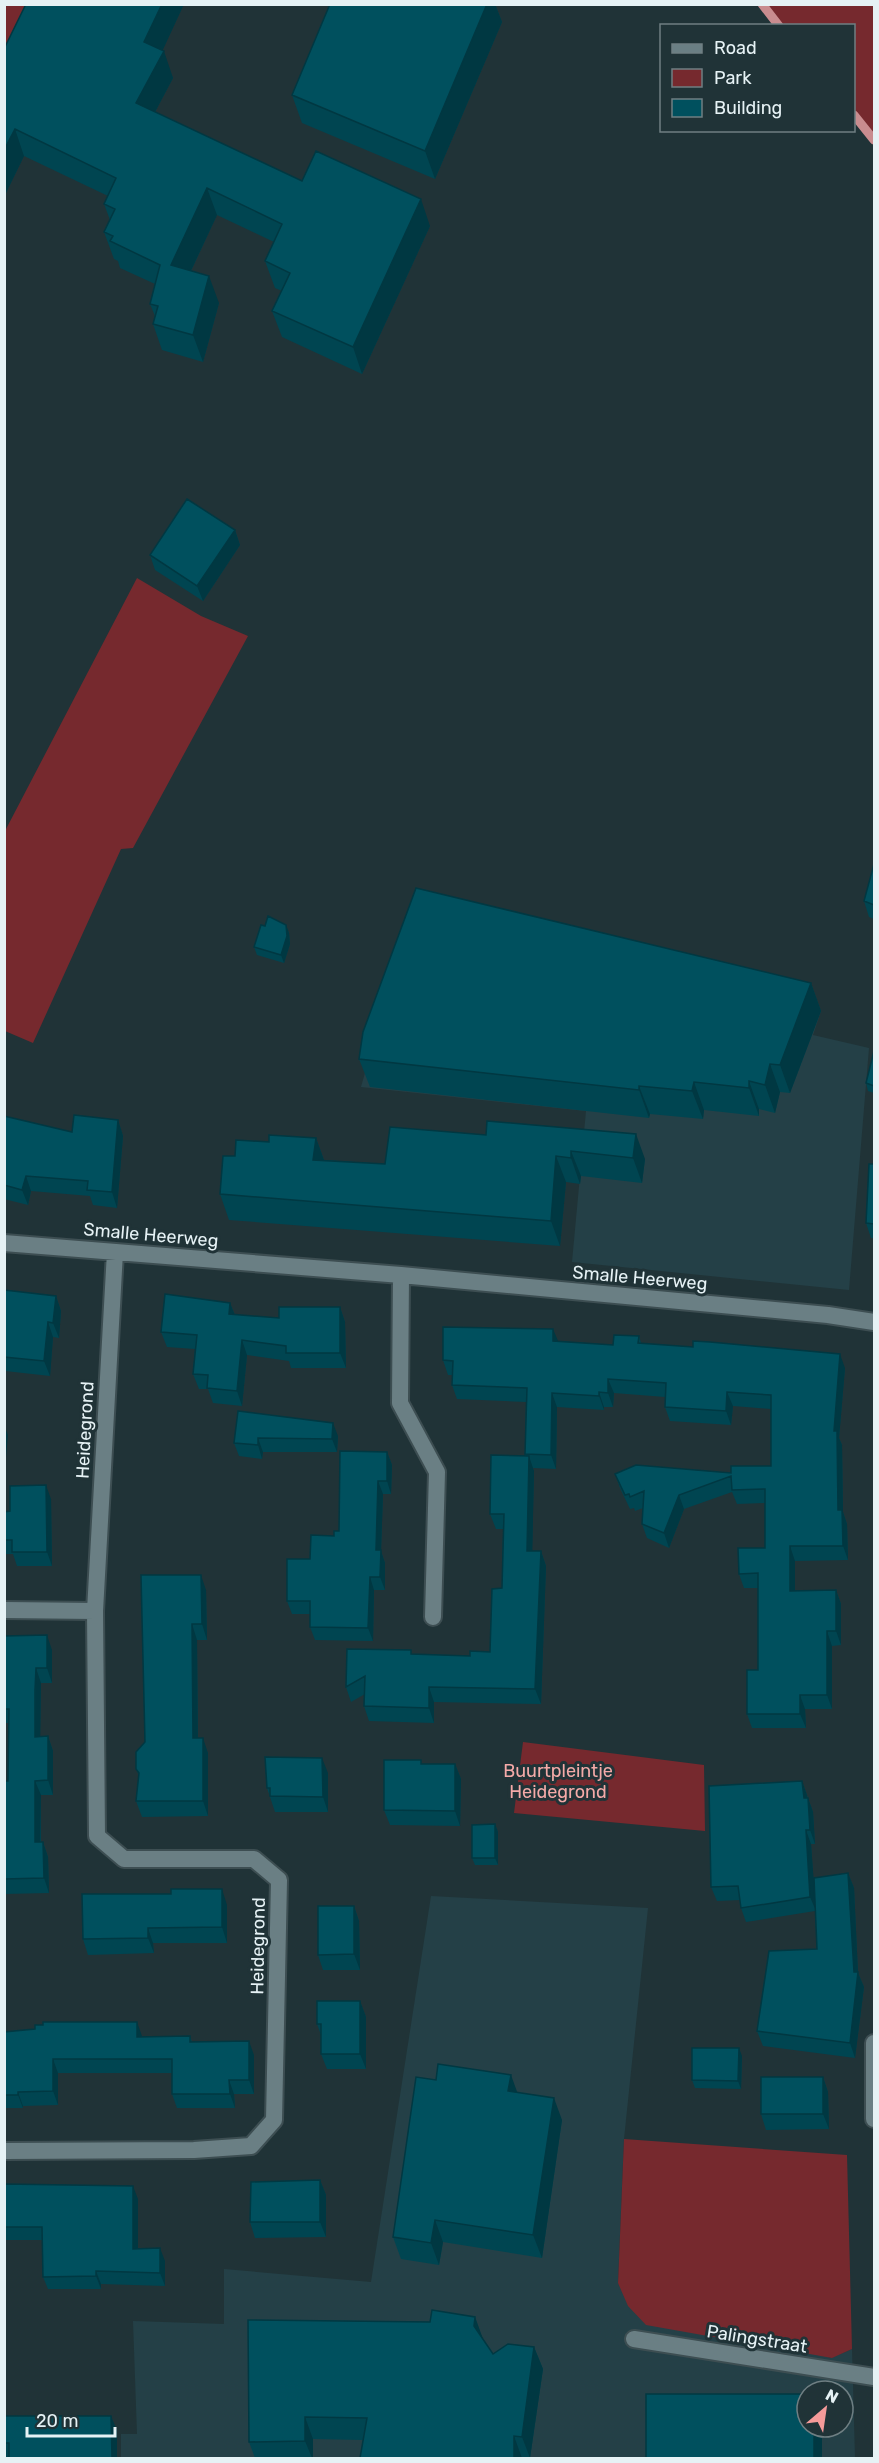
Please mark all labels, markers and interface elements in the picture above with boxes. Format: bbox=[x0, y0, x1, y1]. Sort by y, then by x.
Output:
legend bbox=[660, 24, 855, 132]
text: Road bbox=[714, 37, 757, 59]
text: Park bbox=[714, 67, 752, 89]
text: Building bbox=[714, 97, 782, 119]
street label: Smalle Heerweg bbox=[83, 1218, 219, 1252]
street label: Smalle Heerweg bbox=[572, 1261, 708, 1295]
street label: Heidegrond bbox=[71, 1381, 99, 1479]
park label: Buurtpleintje Heidegrond bbox=[503, 1760, 613, 1803]
street label: Heidegrond bbox=[246, 1897, 270, 1995]
street label: Palingstraat bbox=[705, 2320, 809, 2358]
north arrow bbox=[795, 2379, 855, 2439]
text: N bbox=[822, 2385, 842, 2407]
scale bar bbox=[27, 2400, 116, 2438]
text: 20 m bbox=[36, 2410, 78, 2432]

